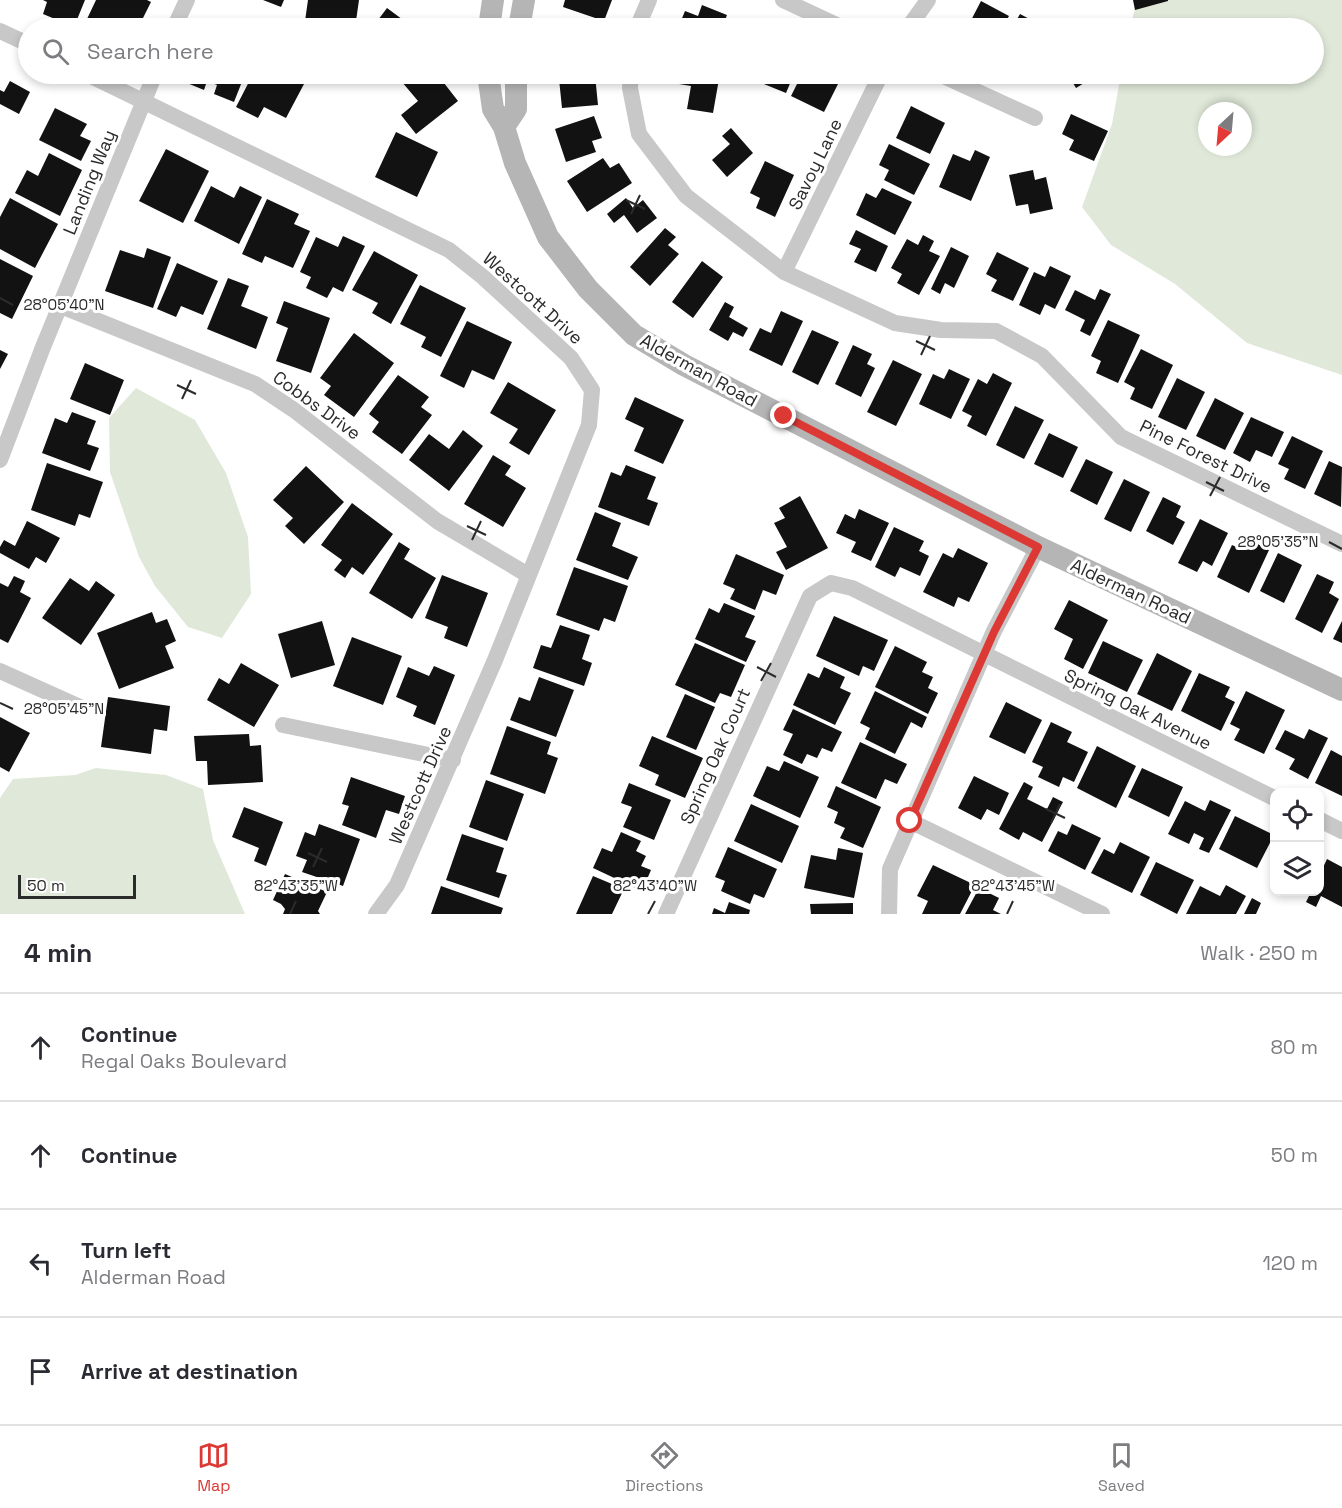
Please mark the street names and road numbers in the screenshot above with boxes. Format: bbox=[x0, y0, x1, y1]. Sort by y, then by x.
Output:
street label: Savoy Lane bbox=[783, 115, 847, 213]
street label: Landing Way bbox=[58, 126, 120, 238]
street label: Westcott Drive bbox=[478, 247, 588, 349]
street label: Alderman Road bbox=[636, 328, 762, 412]
street label: Cobbs Drive bbox=[269, 365, 365, 445]
street label: Pine Forest Drive bbox=[1136, 414, 1276, 498]
street label: Alderman Road bbox=[1067, 553, 1195, 629]
street label: Spring Oak Avenue bbox=[1061, 663, 1215, 755]
street label: Spring Oak Court bbox=[675, 684, 755, 828]
street label: Westcott Drive bbox=[384, 722, 456, 848]

